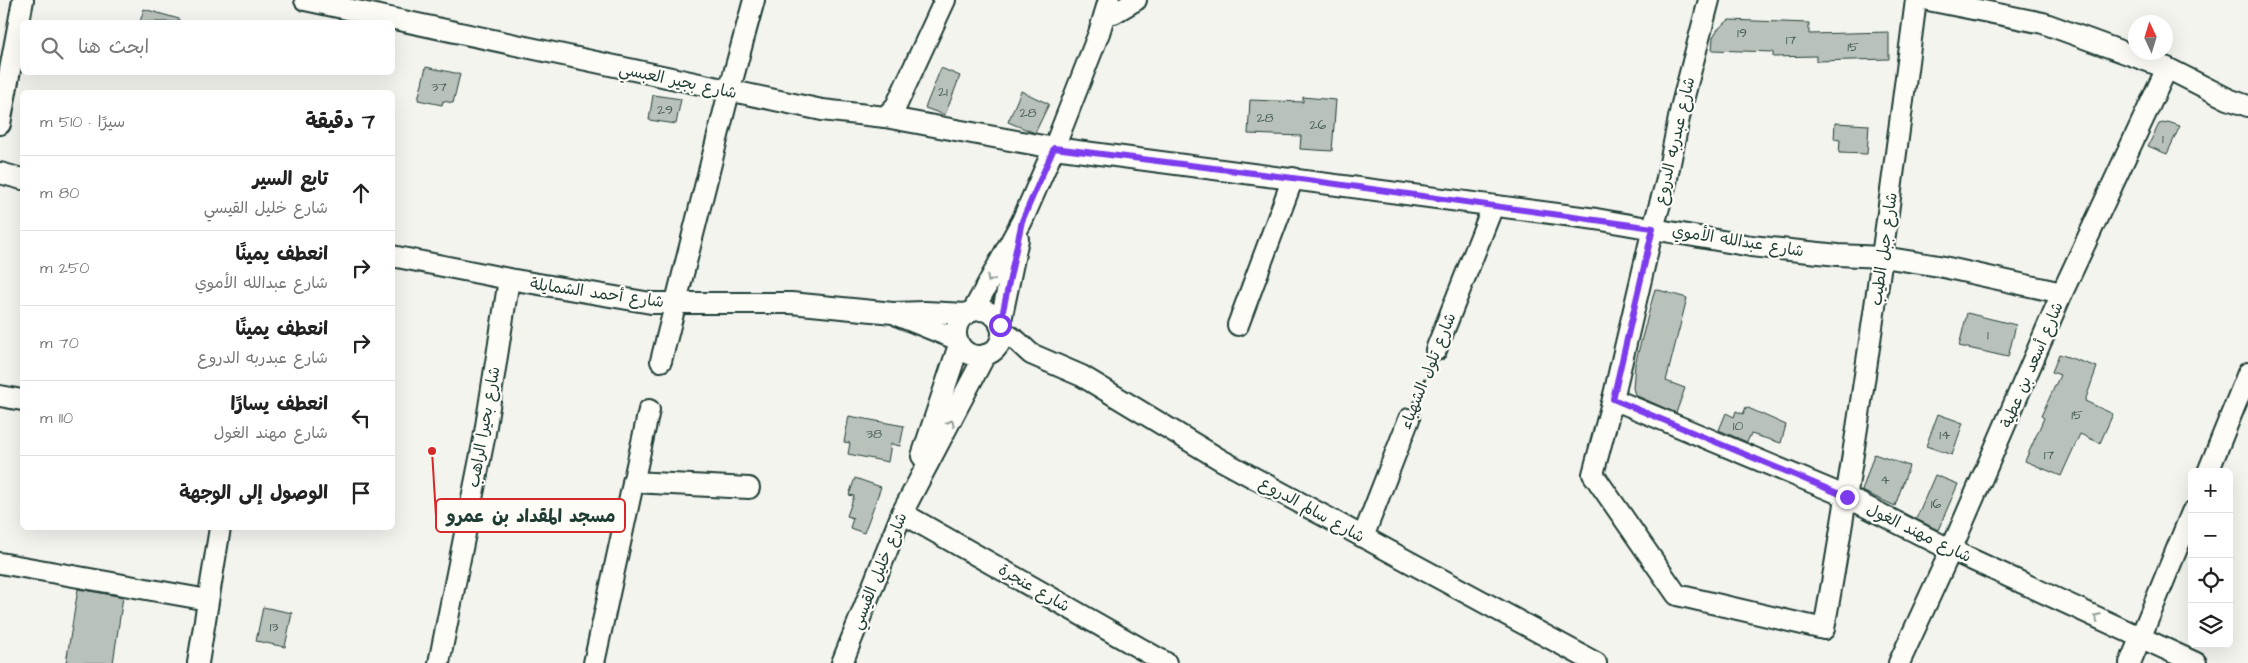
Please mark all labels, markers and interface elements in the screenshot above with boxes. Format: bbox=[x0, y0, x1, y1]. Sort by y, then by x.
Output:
north arrow bbox=[2128, 15, 2173, 60]
search box bbox=[20, 20, 395, 75]
house number: 19 bbox=[1737, 23, 1747, 43]
house number: 17 bbox=[1786, 30, 1797, 50]
icon: search bbox=[38, 34, 66, 62]
text: ابحث هنا bbox=[78, 34, 149, 61]
house number: 15 bbox=[1847, 37, 1859, 57]
street label: شارع بجير العبسي bbox=[616, 58, 739, 107]
street label: شارع عبدربه الدروع bbox=[1650, 75, 1700, 207]
house number: 37 bbox=[431, 77, 447, 97]
house number: 21 bbox=[938, 82, 948, 102]
house number: 29 bbox=[657, 100, 673, 120]
house number: 28 bbox=[1019, 103, 1037, 123]
text: 7 دقيقة bbox=[305, 107, 375, 136]
house number: 28 bbox=[1256, 108, 1274, 128]
text: سيرًا · 510 m bbox=[40, 111, 125, 133]
house number: 26 bbox=[1310, 115, 1327, 135]
house number: 1 bbox=[2162, 129, 2164, 149]
text: تابع السير bbox=[253, 166, 328, 193]
icon: ahead bbox=[347, 179, 375, 207]
text: 80 m bbox=[40, 182, 79, 204]
street label: شارع جبل الطيب bbox=[1865, 191, 1903, 307]
text: شارع خليل القيسي bbox=[204, 197, 328, 219]
street label: شارع عبدالله الأموي bbox=[1671, 220, 1805, 262]
text: انعطف يمينًا bbox=[236, 241, 328, 268]
icon: right bbox=[347, 254, 375, 282]
text: 250 m bbox=[40, 257, 89, 279]
text: شارع عبدالله الأموي bbox=[195, 272, 328, 294]
street label: شارع أحمد الشمايلة bbox=[529, 273, 665, 313]
one-way arrow bbox=[986, 273, 996, 282]
street label: شارع أسعد بن عطية bbox=[1996, 299, 2068, 431]
street label: شارع تلول الشهباء bbox=[1395, 310, 1461, 432]
route start bbox=[989, 314, 1012, 337]
text: انعطف يمينًا bbox=[236, 316, 328, 343]
house number: 1 bbox=[1987, 325, 1989, 345]
icon: right bbox=[347, 329, 375, 357]
text: 70 m bbox=[40, 332, 79, 354]
text: شارع عبدربه الدروع bbox=[197, 347, 328, 369]
street label: شارع بحيرا الراهب bbox=[463, 365, 505, 489]
text: انعطف يسارًا bbox=[231, 391, 328, 418]
icon: left bbox=[347, 404, 375, 432]
house number: 15 bbox=[2071, 405, 2083, 425]
text: 110 m bbox=[40, 407, 73, 429]
house number: 10 bbox=[1733, 416, 1743, 436]
one-way arrow bbox=[945, 419, 955, 428]
text: شارع مهند الغول bbox=[214, 422, 328, 444]
house number: 38 bbox=[866, 424, 882, 444]
house number: 14 bbox=[1939, 425, 1951, 445]
house number: 17 bbox=[2044, 445, 2055, 465]
map controls bbox=[2188, 468, 2233, 648]
button: + bbox=[2188, 468, 2233, 513]
house number: 4 bbox=[1880, 470, 1890, 490]
street label: شارع سالم الدروع bbox=[1255, 472, 1369, 549]
icon: arrive bbox=[347, 479, 375, 507]
text: الوصول إلى الوجهة bbox=[179, 480, 328, 507]
route end bbox=[1836, 486, 1859, 509]
house number: 16 bbox=[1931, 494, 1942, 514]
street label: شارع مهند الغول bbox=[1863, 498, 1975, 568]
callout: مسجد المقداد بن عمرو bbox=[436, 499, 625, 532]
text: مسجد المقداد بن عمرو bbox=[445, 504, 615, 529]
street label: شارع خليل القيسي bbox=[846, 509, 915, 634]
button: − bbox=[2188, 513, 2233, 558]
button: locate bbox=[2188, 558, 2233, 603]
street label: شارع عنجرة bbox=[994, 559, 1074, 617]
button: layers bbox=[2188, 603, 2233, 648]
one-way arrow bbox=[2093, 613, 2102, 623]
house number: 13 bbox=[270, 617, 278, 637]

